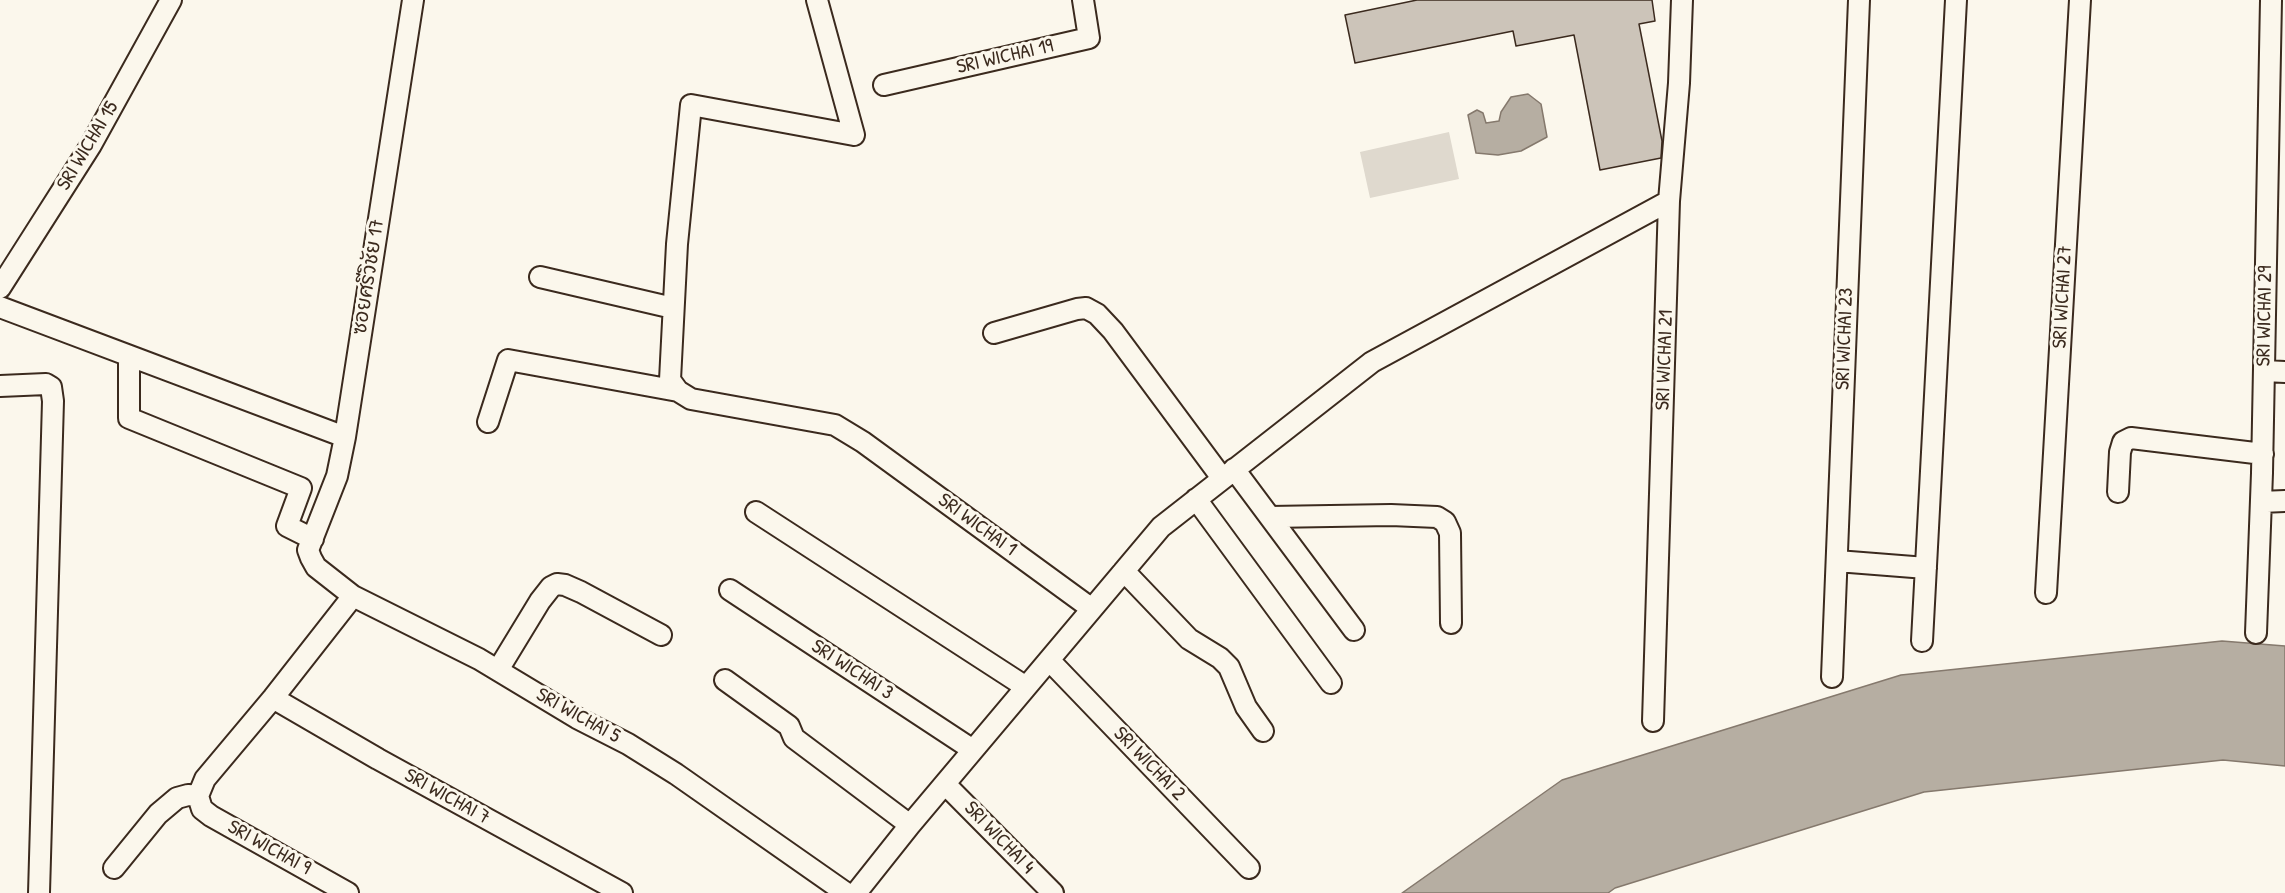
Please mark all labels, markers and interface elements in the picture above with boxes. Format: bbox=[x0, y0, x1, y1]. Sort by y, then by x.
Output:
street label: SRI WICHAI 19 bbox=[954, 34, 1056, 80]
street label: SRI WICHAI 15 bbox=[52, 97, 124, 195]
street label: ซอยศรีวิชัย 17 bbox=[348, 218, 390, 336]
street label: SRI WICHAI 27 bbox=[2048, 245, 2078, 349]
street label: SRI WICHAI 29 bbox=[2252, 265, 2278, 367]
street label: SRI WICHAI 23 bbox=[1831, 287, 1859, 391]
street label: SRI WICHAI 21 bbox=[1651, 309, 1679, 411]
street label: SRI WICHAI 1 bbox=[933, 488, 1021, 562]
street label: SRI WICHAI 3 bbox=[806, 635, 898, 705]
street label: SRI WICHAI 5 bbox=[532, 683, 624, 749]
street label: SRI WICHAI 2 bbox=[1108, 722, 1190, 806]
street label: SRI WICHAI 7 bbox=[400, 764, 494, 830]
street label: SRI WICHAI 4 bbox=[959, 797, 1039, 879]
street label: SRI WICHAI 9 bbox=[223, 815, 315, 881]

